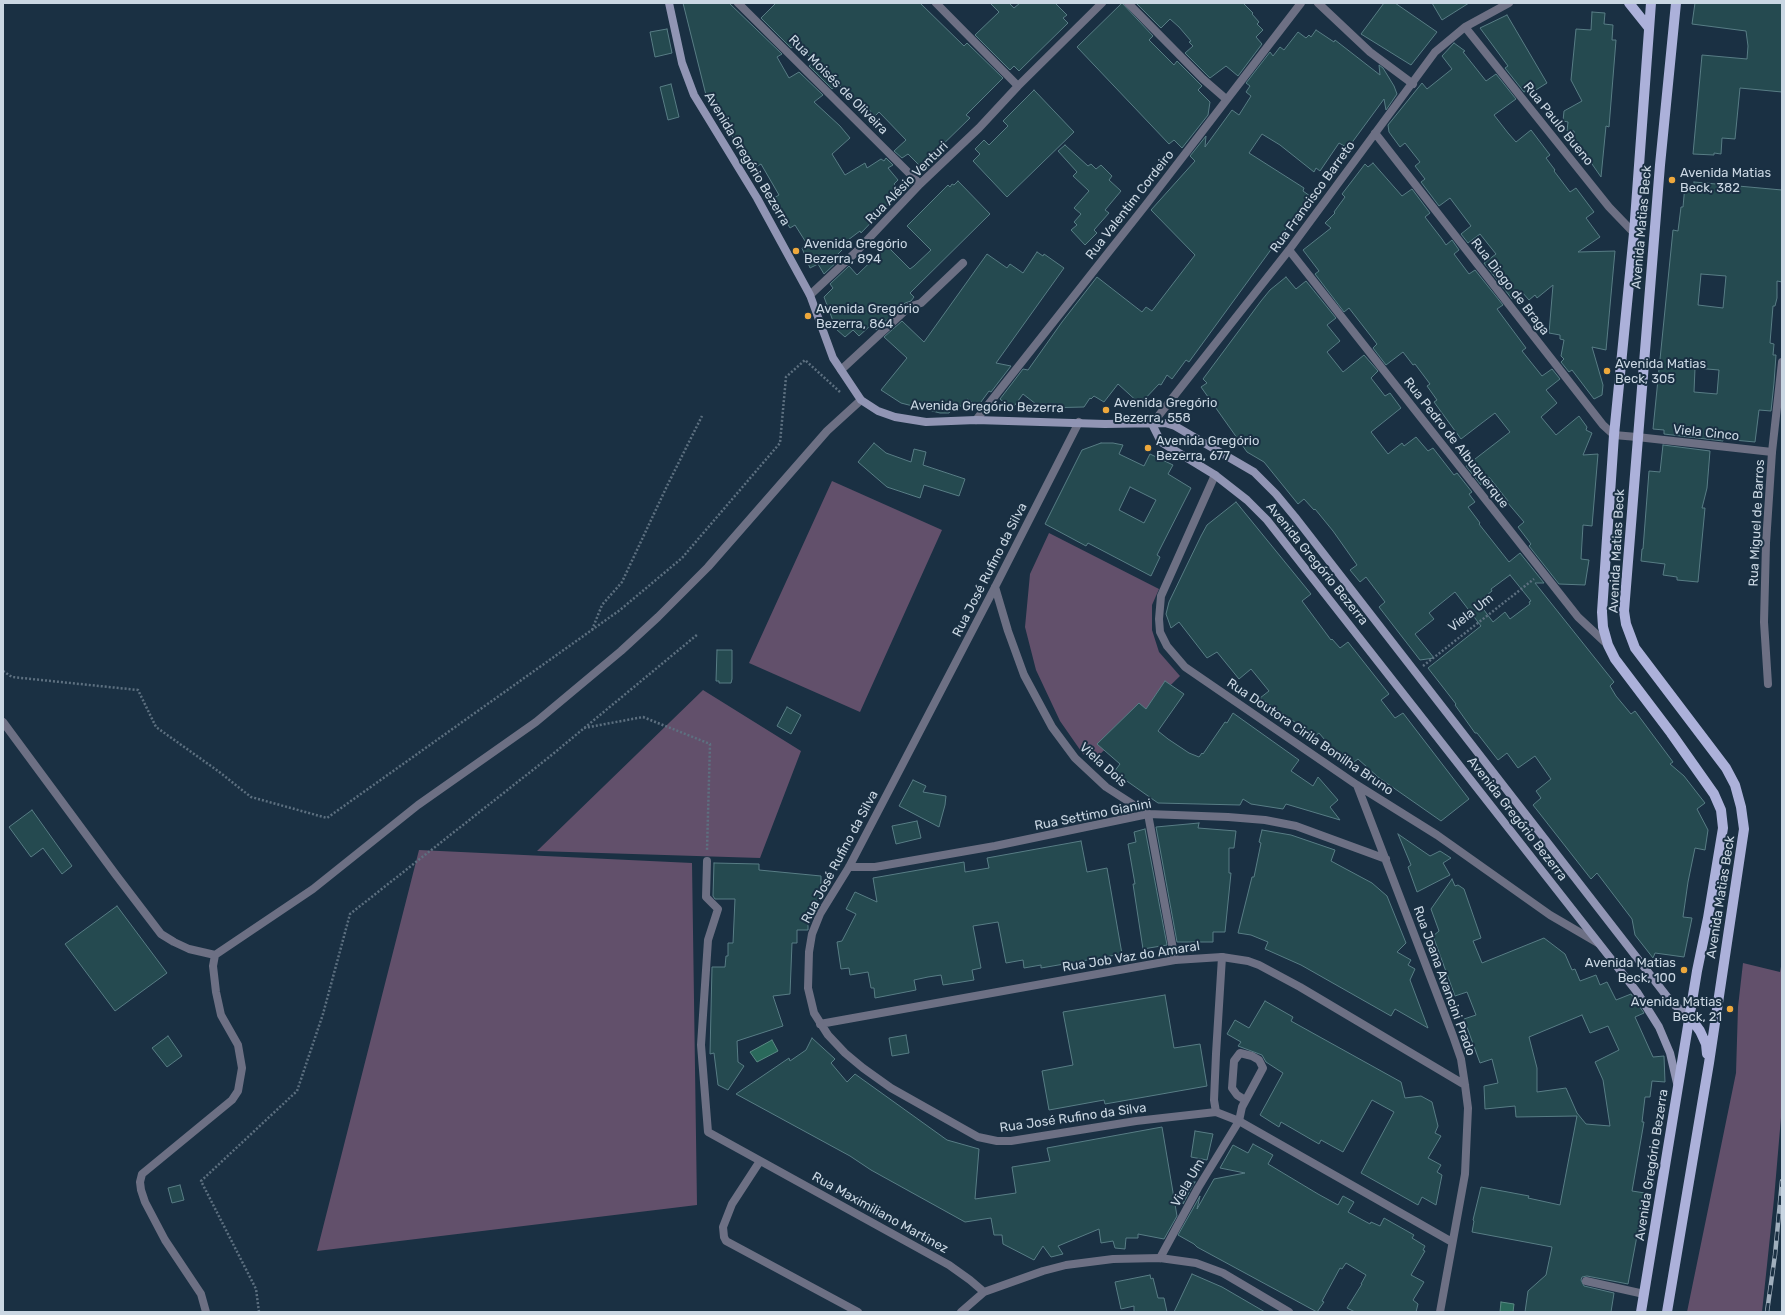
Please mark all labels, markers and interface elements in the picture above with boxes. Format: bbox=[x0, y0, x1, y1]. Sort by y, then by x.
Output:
street label: Rua Moisés de Oliveira bbox=[785, 32, 891, 138]
street label: Rua Paulo Bueno bbox=[1520, 79, 1596, 169]
street label: Avenida Gregório Bezerra bbox=[701, 89, 793, 229]
street label: Rua Francisco Barreto bbox=[1267, 138, 1359, 256]
street label: Rua Alésio Venturi bbox=[863, 139, 951, 227]
street label: Rua Valentim Cordeiro bbox=[1083, 147, 1177, 263]
street label: Avenida Matias Beck bbox=[1629, 164, 1655, 290]
place label: Avenida Matias Beck, 382 bbox=[1680, 165, 1771, 196]
marker: Avenida Matias Beck, 382 bbox=[1667, 175, 1677, 185]
place label: Avenida Gregório Bezerra, 894 bbox=[804, 236, 907, 267]
street label: Rua Diogo de Braga bbox=[1467, 236, 1553, 338]
marker: Avenida Gregório Bezerra, 894 bbox=[791, 246, 801, 256]
place label: Avenida Gregório Bezerra, 864 bbox=[816, 301, 919, 332]
marker: Avenida Gregório Bezerra, 864 bbox=[803, 311, 813, 321]
place label: Avenida Matias Beck, 305 bbox=[1615, 356, 1706, 387]
marker: Avenida Matias Beck, 305 bbox=[1602, 366, 1612, 376]
street label: Rua Pedro de Albuquerque bbox=[1400, 375, 1512, 511]
place label: Avenida Gregório Bezerra, 558 bbox=[1114, 395, 1217, 426]
street label: Avenida Gregório Bezerra bbox=[910, 398, 1064, 416]
marker: Avenida Gregório Bezerra, 558 bbox=[1101, 405, 1111, 415]
street label: Viela Cinco bbox=[1672, 422, 1740, 444]
place label: Avenida Gregório Bezerra, 677 bbox=[1156, 433, 1259, 464]
marker: Avenida Gregório Bezerra, 677 bbox=[1143, 443, 1153, 453]
street label: Rua Miguel de Barros bbox=[1746, 459, 1768, 587]
street label: Avenida Matias Beck bbox=[1606, 489, 1628, 613]
street label: Rua José Rufino da Silva bbox=[949, 500, 1031, 640]
street label: Avenida Gregório Bezerra bbox=[1263, 500, 1371, 628]
street label: Viela Um bbox=[1445, 591, 1497, 635]
street label: Rua Doutora Cirila Bonilha Bruno bbox=[1224, 675, 1396, 799]
street label: Viela Dois bbox=[1076, 740, 1130, 790]
street label: Avenida Gregório Bezerra bbox=[1464, 754, 1570, 884]
street label: Rua José Rufino da Silva bbox=[798, 788, 882, 926]
street label: Rua Settimo Gianini bbox=[1033, 796, 1153, 834]
street label: Avenida Matias Beck bbox=[1704, 834, 1738, 960]
street label: Rua Joana Avancini Prado bbox=[1410, 904, 1478, 1058]
street label: Rua Job Vaz do Amaral bbox=[1061, 938, 1201, 976]
place label: Avenida Matias Beck, 100 bbox=[1585, 955, 1676, 986]
marker: Avenida Matias Beck, 100 bbox=[1679, 965, 1689, 975]
place label: Avenida Matias Beck, 21 bbox=[1631, 994, 1722, 1025]
marker: Avenida Matias Beck, 21 bbox=[1725, 1004, 1735, 1014]
street label: Avenida Gregório Bezerra bbox=[1632, 1088, 1672, 1242]
street label: Rua José Rufino da Silva bbox=[999, 1100, 1147, 1136]
street label: Viela Um bbox=[1168, 1156, 1208, 1210]
street label: Rua Maximiliano Martinez bbox=[809, 1169, 951, 1257]

